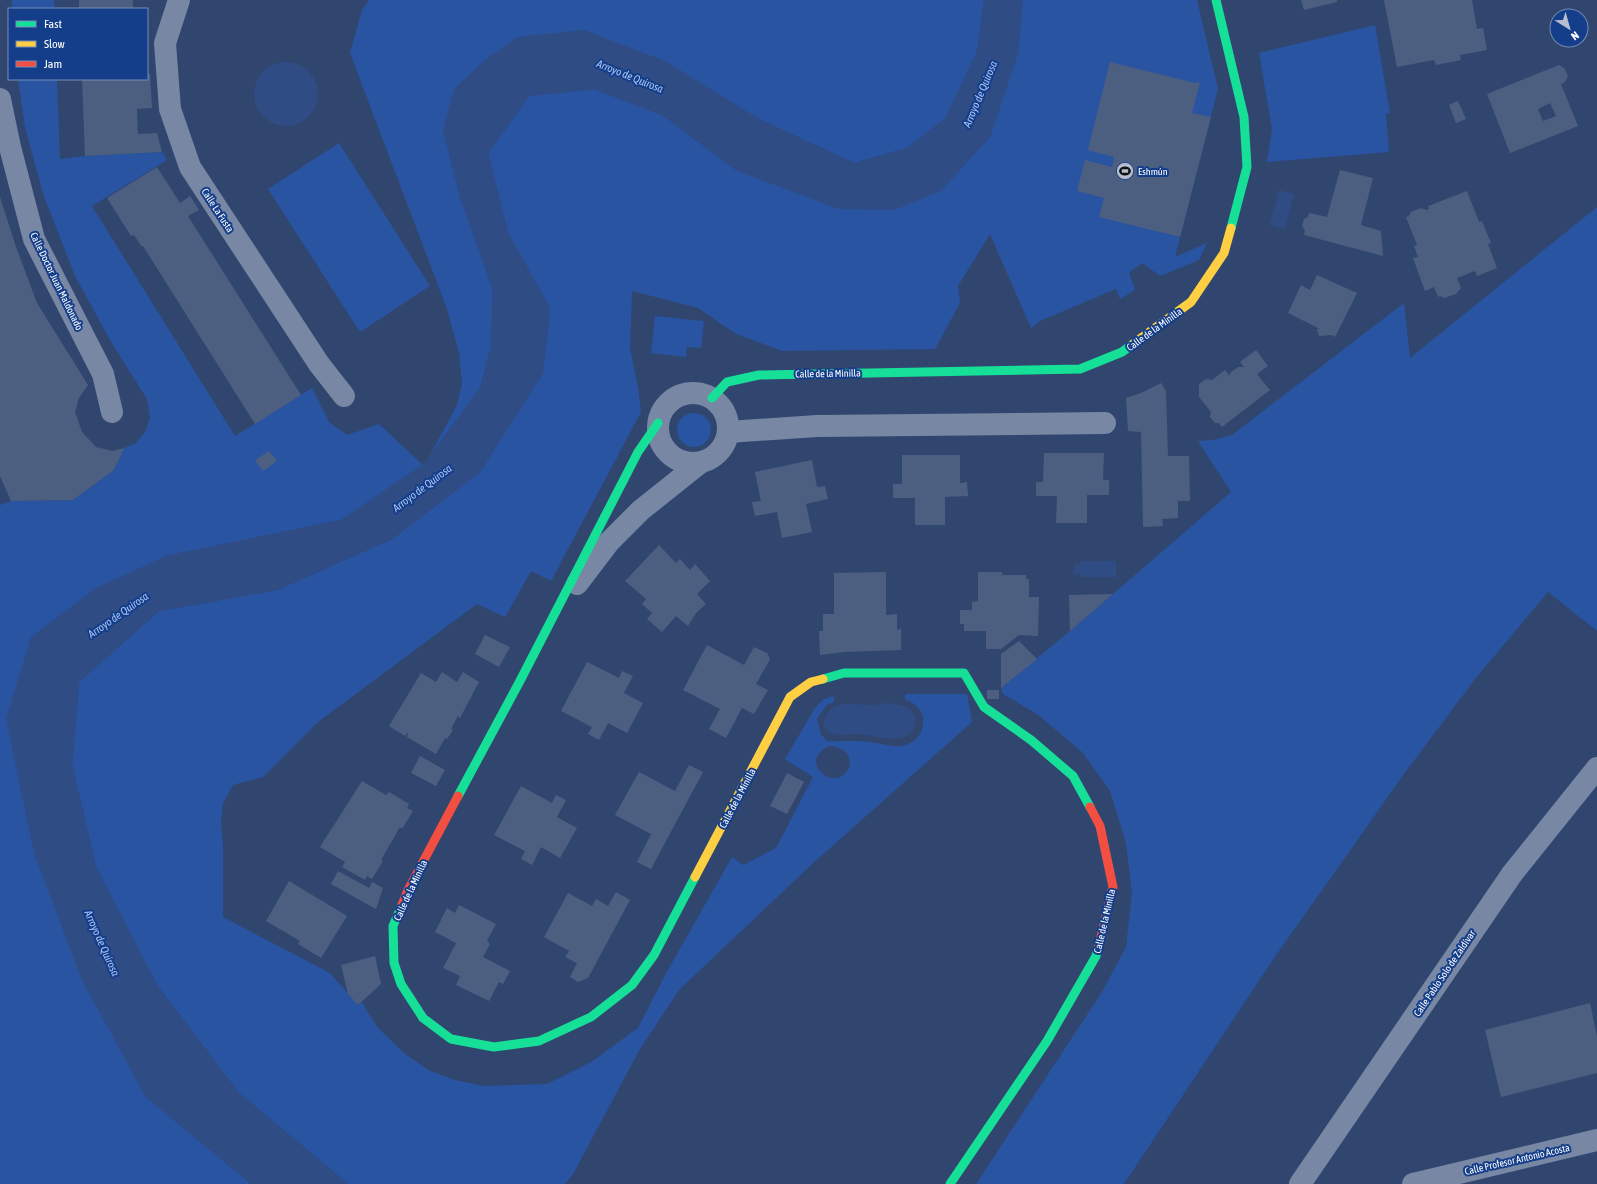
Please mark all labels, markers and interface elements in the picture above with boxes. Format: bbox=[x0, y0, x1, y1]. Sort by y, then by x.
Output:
legend bbox=[8, 8, 148, 80]
north arrow bbox=[1549, 8, 1589, 48]
text: Fast bbox=[44, 17, 62, 31]
text: N bbox=[1569, 29, 1581, 43]
text: Slow bbox=[44, 37, 65, 51]
text: Jam bbox=[44, 57, 62, 71]
water label: Arroyo de Quirosa bbox=[594, 57, 665, 95]
water label: Arroyo de Quirosa bbox=[960, 59, 999, 130]
sports icon: Eshmún bbox=[1115, 161, 1135, 181]
place label: Eshmún bbox=[1138, 166, 1168, 177]
street label: Calle La Fusta bbox=[199, 186, 236, 235]
street label: Calle Doctor Juan Maldonado bbox=[28, 231, 85, 332]
street label: Calle de la Minilla bbox=[1124, 305, 1184, 353]
street label: Calle de la Minilla bbox=[795, 367, 861, 380]
water label: Arroyo de Quirosa bbox=[389, 462, 454, 515]
water label: Arroyo de Quirosa bbox=[85, 590, 150, 641]
street label: Calle de la Minilla bbox=[717, 766, 758, 830]
street label: Calle de la Minilla bbox=[392, 858, 429, 922]
street label: Calle de la Minilla bbox=[1092, 888, 1117, 954]
water label: Arroyo de Quirosa bbox=[82, 907, 122, 978]
street label: Calle Pablo Solo de Zaldívar bbox=[1411, 927, 1478, 1018]
street label: Calle Profesor Antonio Acosta bbox=[1464, 1142, 1571, 1177]

